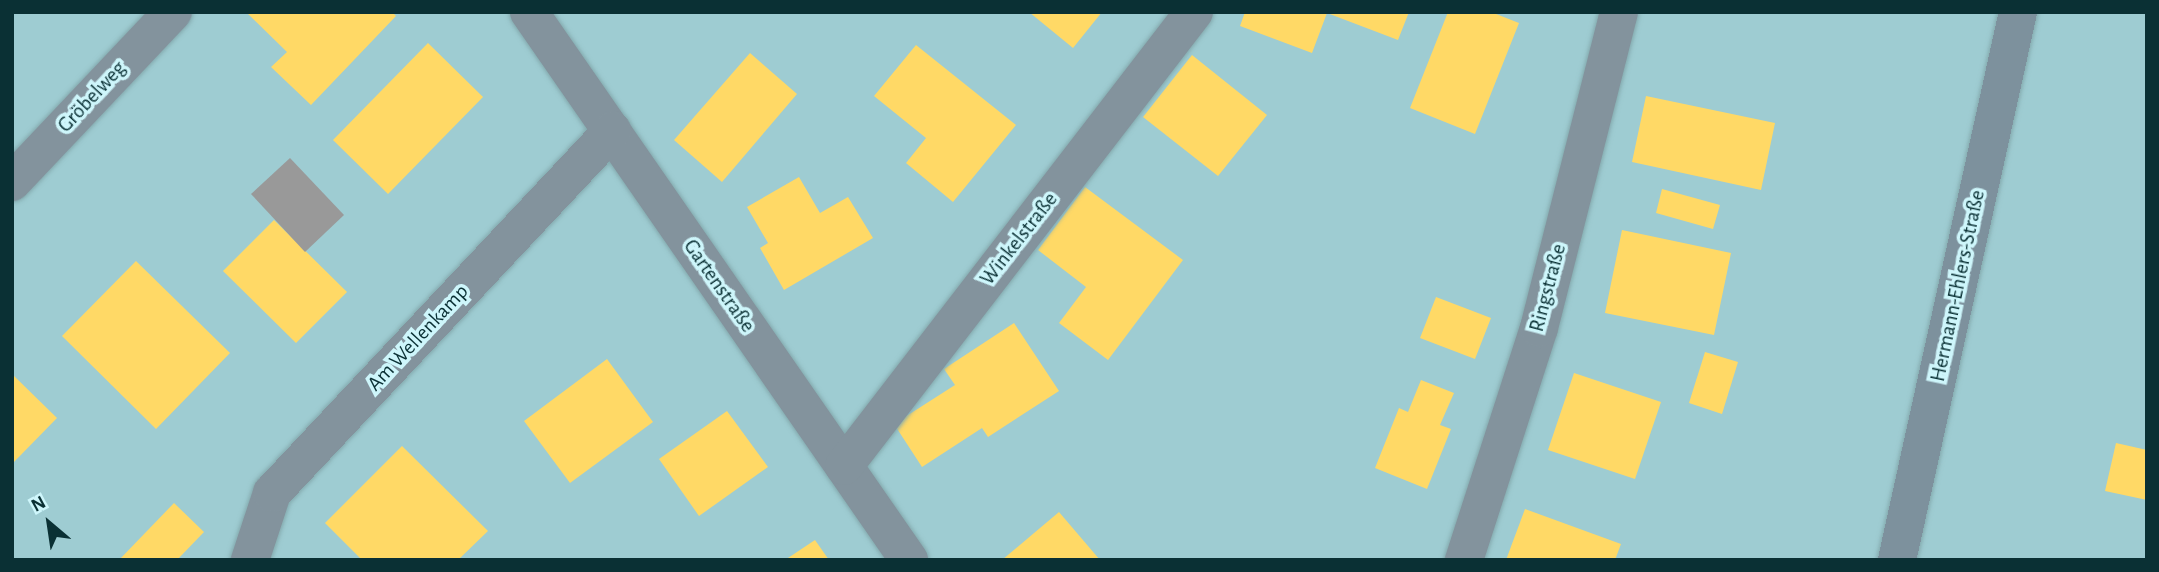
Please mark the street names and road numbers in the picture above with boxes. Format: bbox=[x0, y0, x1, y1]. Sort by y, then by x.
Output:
street label: Gröbelweg bbox=[53, 56, 131, 138]
street label: Winkelstraße bbox=[975, 188, 1063, 290]
street label: Hermann-Ehlers-Straße bbox=[1925, 188, 1991, 384]
street label: Gartenstraße bbox=[678, 235, 760, 337]
street label: Ringstraße bbox=[1524, 241, 1572, 335]
street label: Am Wellenkamp bbox=[362, 279, 474, 397]

